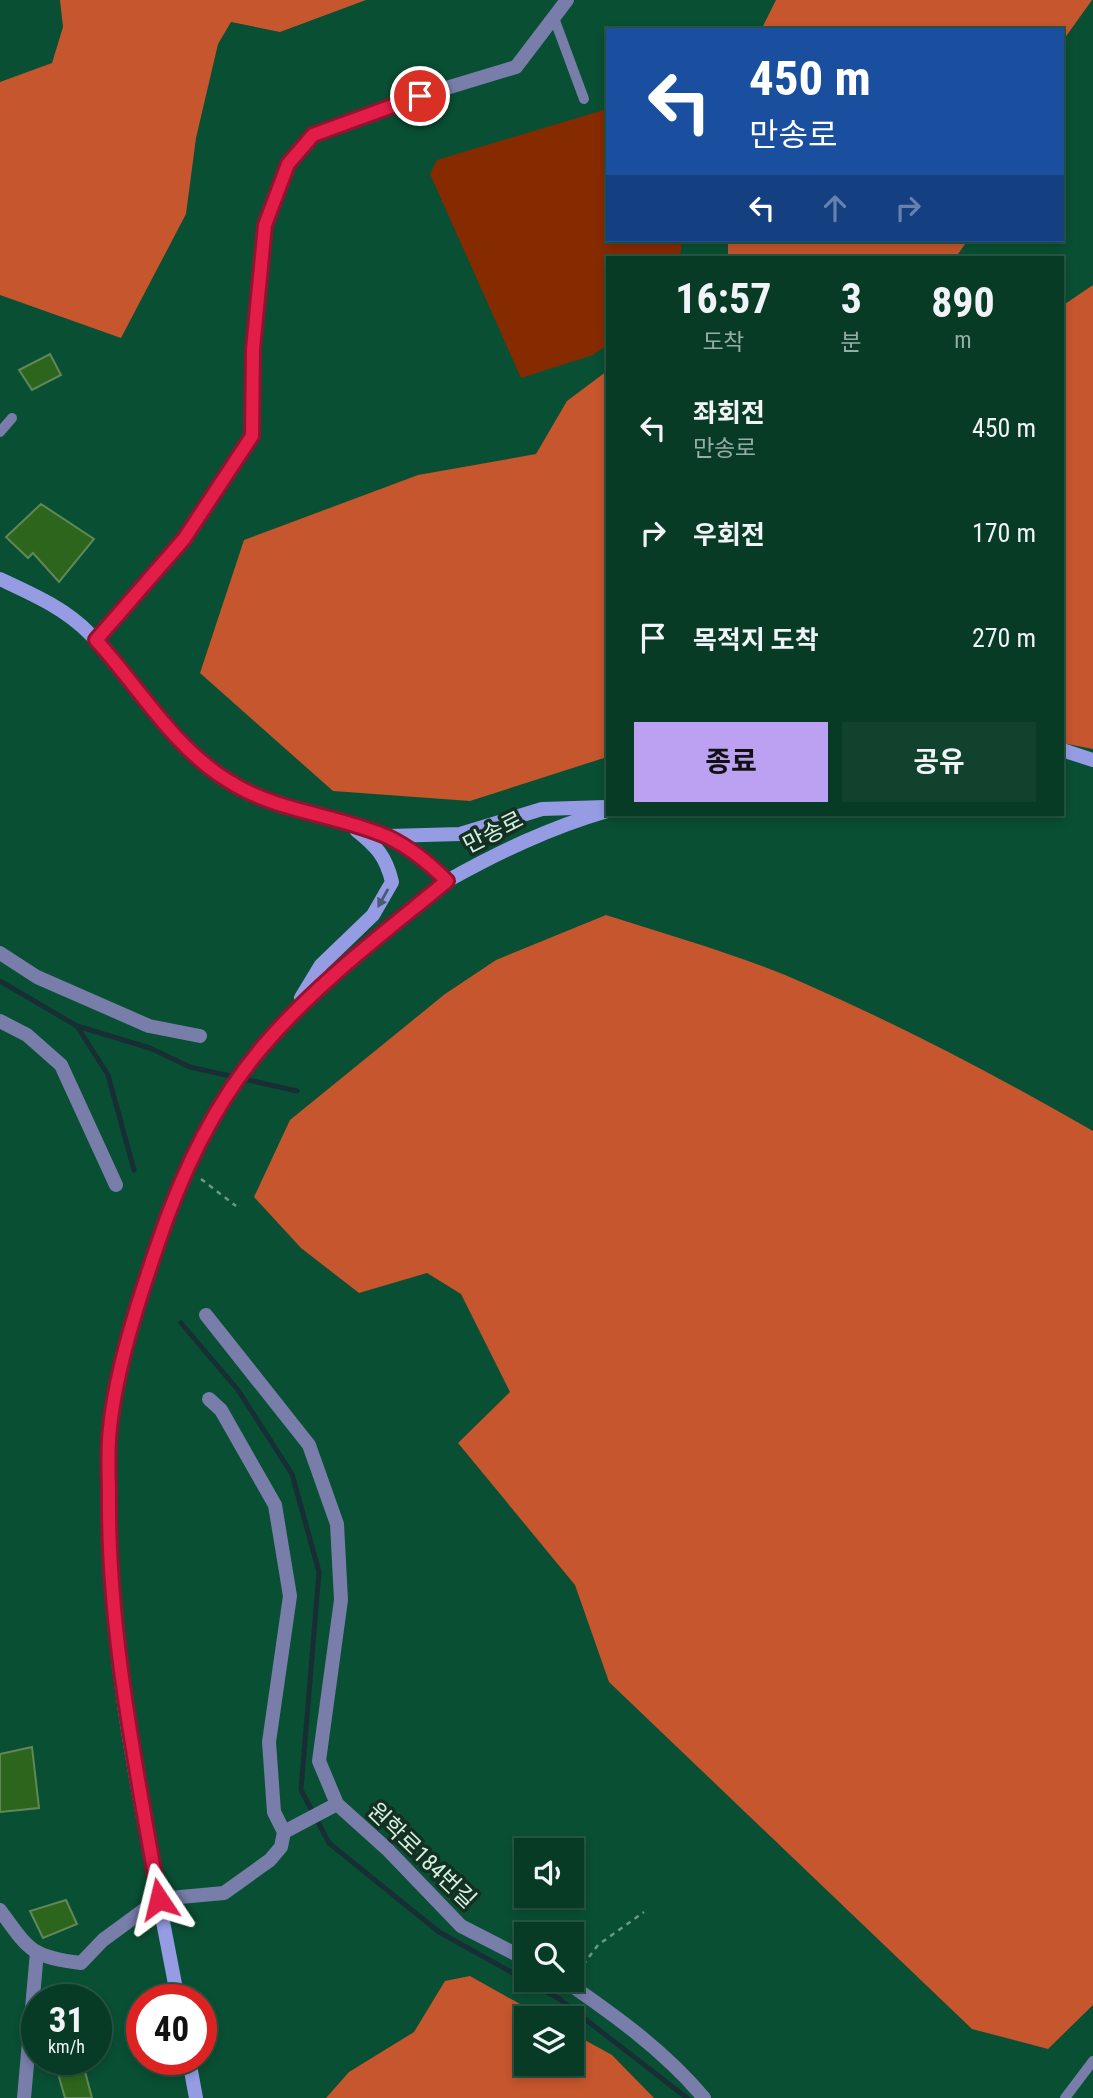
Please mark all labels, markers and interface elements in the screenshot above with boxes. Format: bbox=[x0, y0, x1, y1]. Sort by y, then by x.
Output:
text: 450 m bbox=[749, 50, 871, 107]
icon: left bbox=[634, 56, 725, 147]
pin bbox=[390, 66, 450, 126]
icon: arrive bbox=[401, 77, 439, 115]
text: 만송로 bbox=[749, 116, 837, 154]
icon: left bbox=[743, 189, 781, 227]
icon: ahead bbox=[816, 189, 854, 227]
icon: right bbox=[889, 189, 927, 227]
text: 16:57 bbox=[675, 274, 772, 323]
text: 3 bbox=[841, 274, 862, 323]
text: 890 bbox=[931, 278, 995, 327]
text: m bbox=[954, 327, 972, 354]
text: 도착 bbox=[702, 329, 745, 356]
text: 분 bbox=[841, 329, 862, 356]
text: 좌회전 bbox=[693, 398, 765, 428]
icon: left bbox=[634, 409, 672, 447]
text: 450 m bbox=[972, 413, 1036, 443]
text: 만송로 bbox=[693, 435, 756, 462]
icon: right bbox=[634, 514, 672, 552]
text: 170 m bbox=[972, 518, 1036, 548]
text: 우회전 bbox=[693, 520, 765, 550]
icon: arrive bbox=[634, 619, 672, 657]
text: 270 m bbox=[972, 623, 1036, 653]
text: 목적지 도착 bbox=[693, 625, 819, 655]
button: 종료 bbox=[634, 722, 828, 802]
button: 공유 bbox=[842, 722, 1036, 802]
street label: 만송로 bbox=[459, 806, 528, 859]
one-way arrow bbox=[377, 888, 389, 908]
street label: 원학로184번길 bbox=[362, 1797, 481, 1914]
map controls bbox=[514, 1838, 584, 2076]
button: sound bbox=[514, 1838, 584, 1908]
position arrow bbox=[122, 1862, 196, 1936]
button: search bbox=[514, 1922, 584, 1992]
speed limit sign: 40 bbox=[126, 1984, 217, 2075]
text: 31 bbox=[49, 2000, 84, 2041]
button: layers bbox=[514, 2006, 584, 2076]
text: km/h bbox=[48, 2036, 85, 2057]

